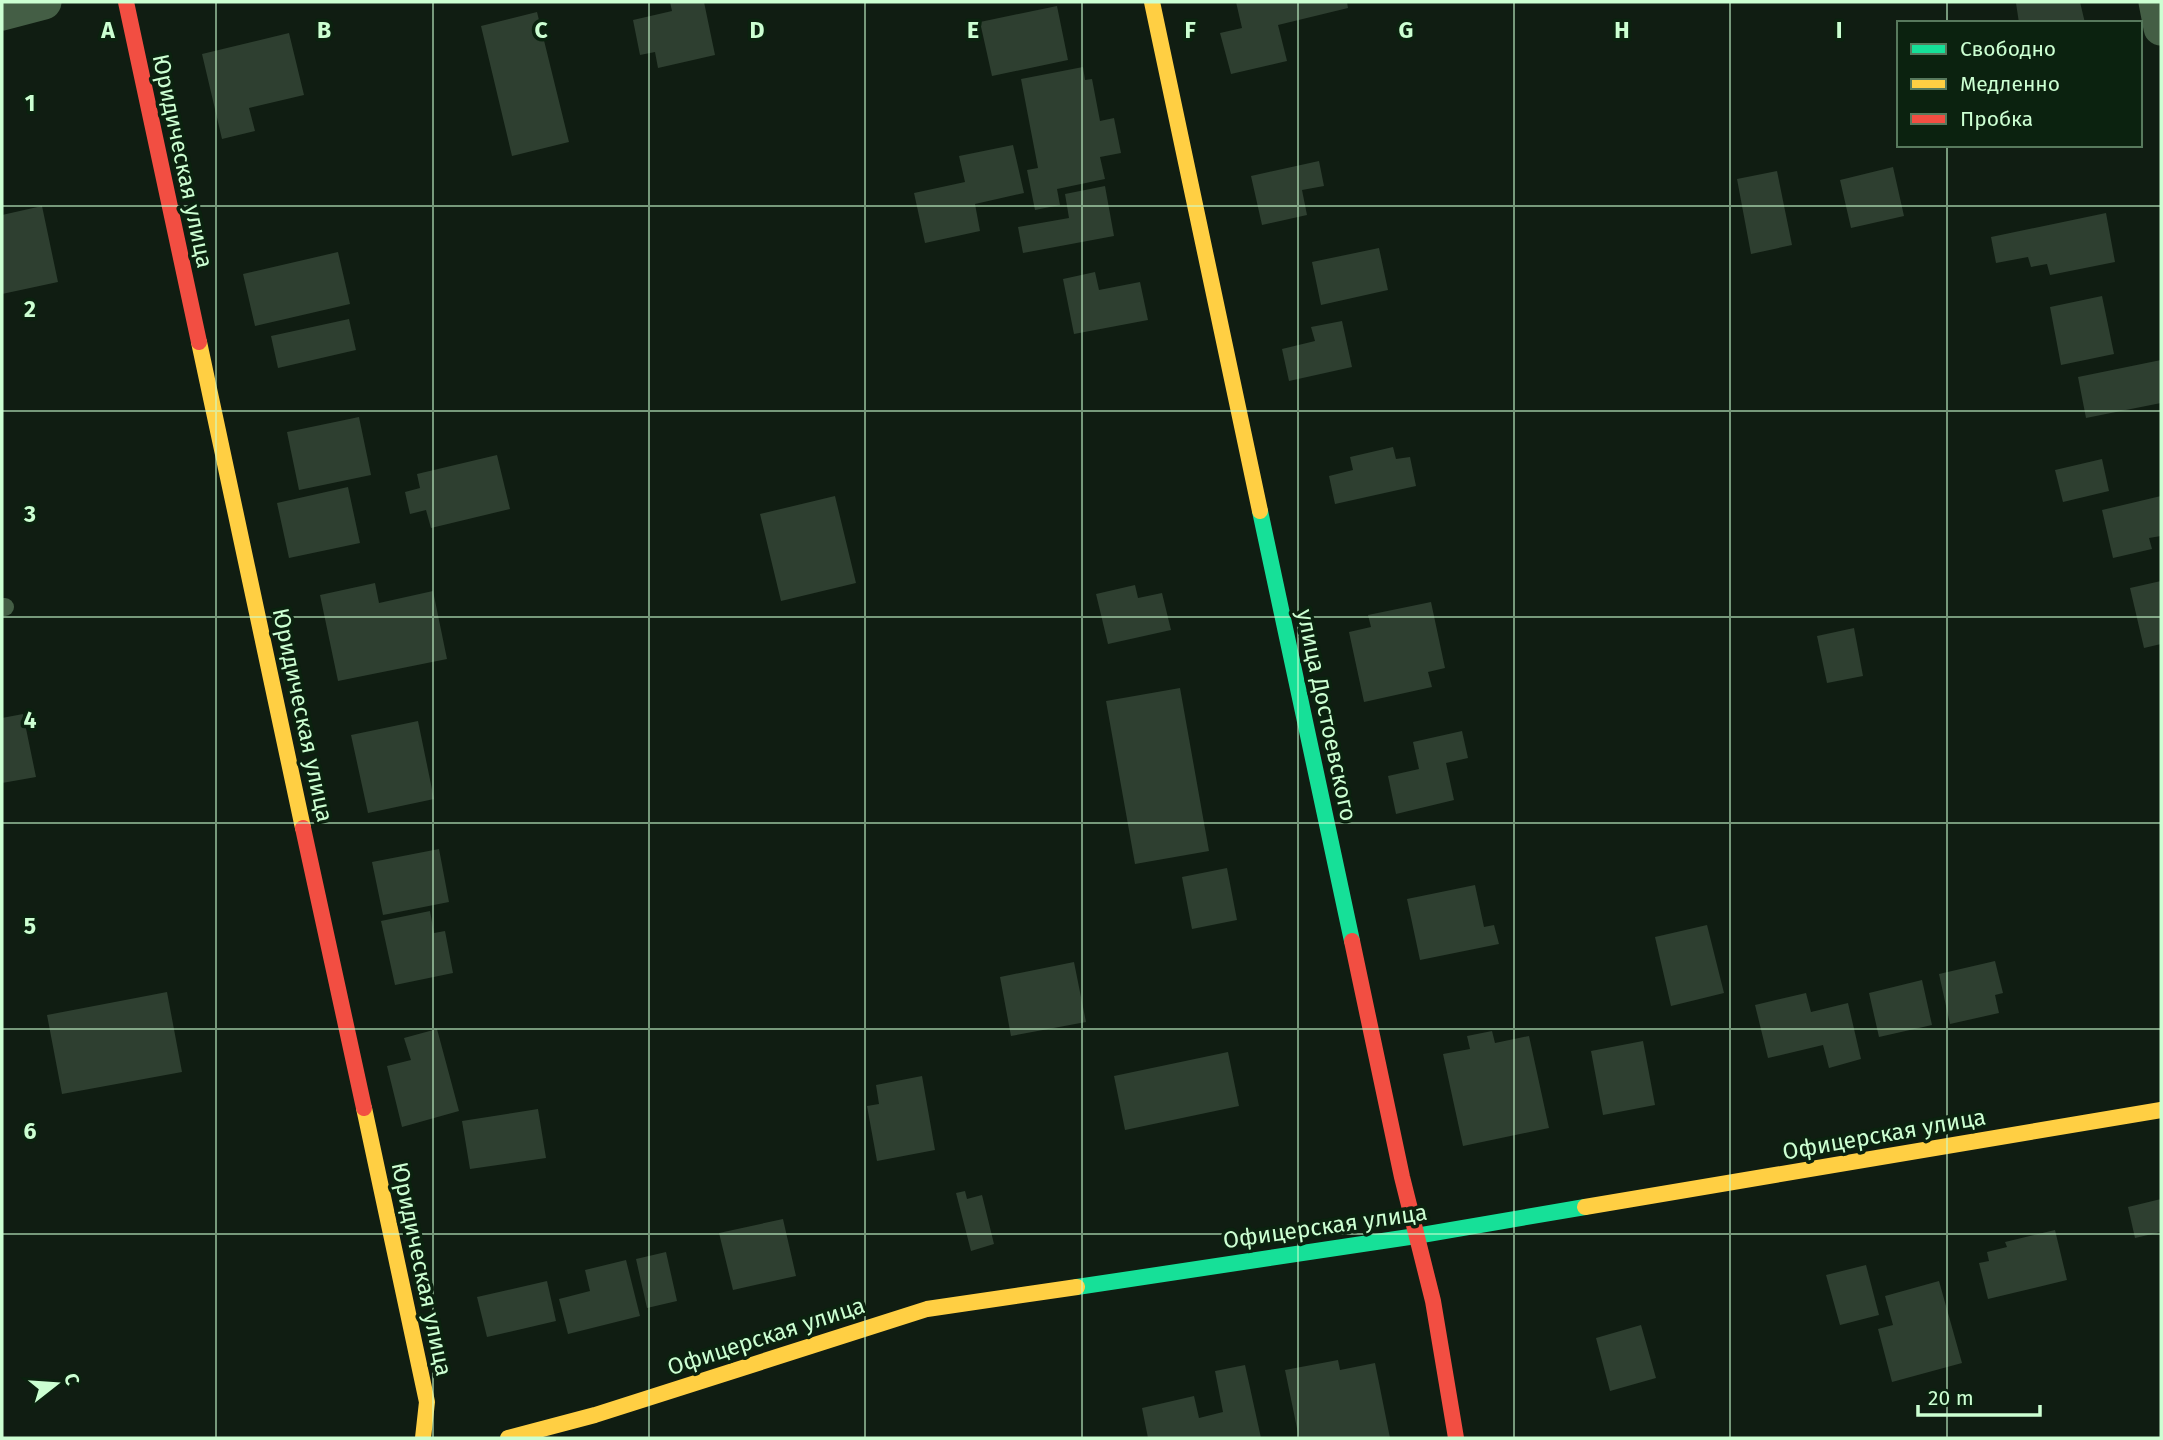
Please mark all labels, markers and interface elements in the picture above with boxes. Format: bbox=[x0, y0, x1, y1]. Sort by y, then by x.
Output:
text: A bbox=[100, 16, 115, 44]
text: B bbox=[317, 16, 331, 44]
text: C bbox=[534, 16, 548, 44]
text: D bbox=[750, 16, 765, 44]
text: E bbox=[967, 16, 979, 44]
text: F bbox=[1184, 16, 1196, 44]
text: G bbox=[1399, 16, 1413, 44]
text: H bbox=[1614, 16, 1630, 44]
text: I bbox=[1836, 16, 1842, 44]
legend bbox=[1897, 21, 2142, 147]
text: Свободно bbox=[1960, 36, 2056, 62]
street label: Юридическая улица bbox=[147, 51, 219, 271]
text: Медленно bbox=[1960, 71, 2060, 97]
text: 1 bbox=[25, 89, 35, 117]
text: Пробка bbox=[1960, 106, 2033, 132]
text: 2 bbox=[24, 295, 36, 323]
text: 3 bbox=[23, 500, 36, 528]
street label: Юридическая улица bbox=[267, 605, 339, 825]
street label: улица Достоевского bbox=[1291, 606, 1363, 824]
text: 4 bbox=[24, 706, 37, 734]
text: 5 bbox=[24, 912, 36, 940]
street label: Офицерская улица bbox=[1780, 1102, 1988, 1166]
text: 6 bbox=[24, 1117, 37, 1145]
street label: Юридическая улица bbox=[386, 1159, 458, 1379]
street label: Офицерская улица bbox=[1221, 1198, 1429, 1254]
street label: Офицерская улица bbox=[664, 1291, 868, 1381]
north arrow bbox=[21, 1349, 91, 1419]
text: С bbox=[59, 1371, 84, 1388]
scale bar bbox=[1918, 1374, 2040, 1418]
text: 20 m bbox=[1928, 1385, 1974, 1411]

